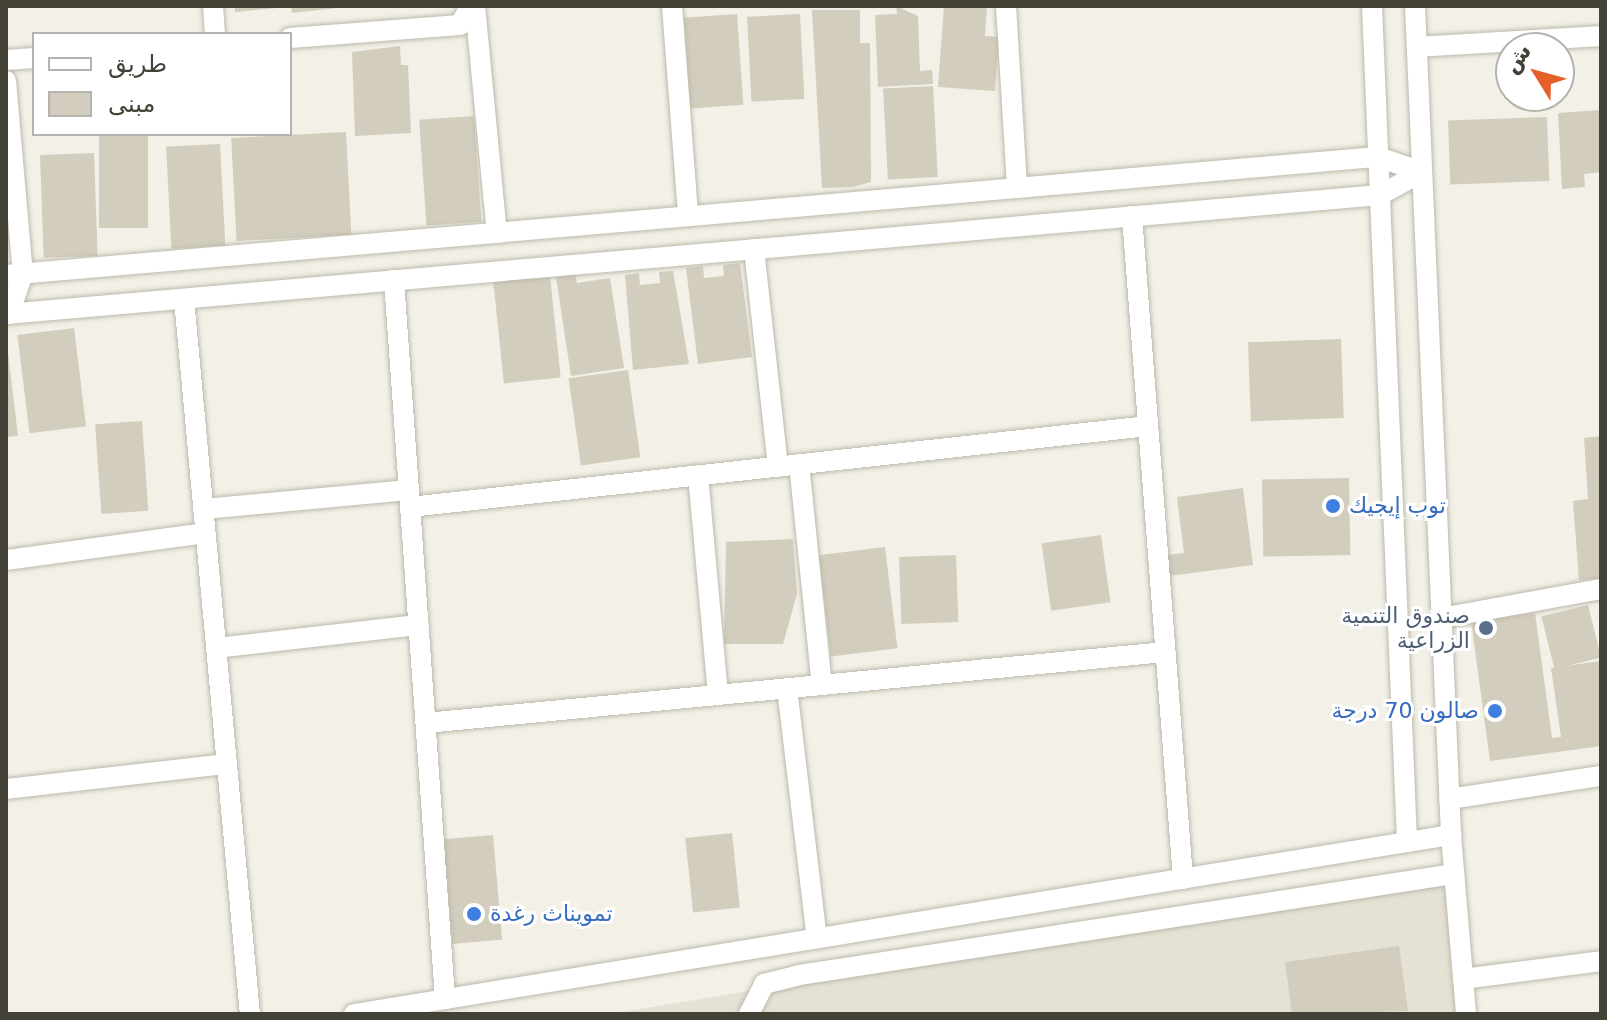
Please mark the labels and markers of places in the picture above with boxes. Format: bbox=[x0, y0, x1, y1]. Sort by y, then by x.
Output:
place label: توب إيجيك bbox=[1349, 493, 1446, 519]
marker: توب إيجيك bbox=[1324, 497, 1342, 515]
place label: صندوق التنمية الزراعية bbox=[1341, 602, 1470, 654]
marker: صندوق التنمية الزراعية bbox=[1477, 619, 1495, 637]
place label: صالون 70 درجة bbox=[1332, 698, 1479, 724]
marker: صالون 70 درجة bbox=[1486, 702, 1504, 720]
place label: تمويناث رغدة bbox=[490, 901, 613, 927]
marker: تمويناث رغدة bbox=[465, 905, 483, 923]

